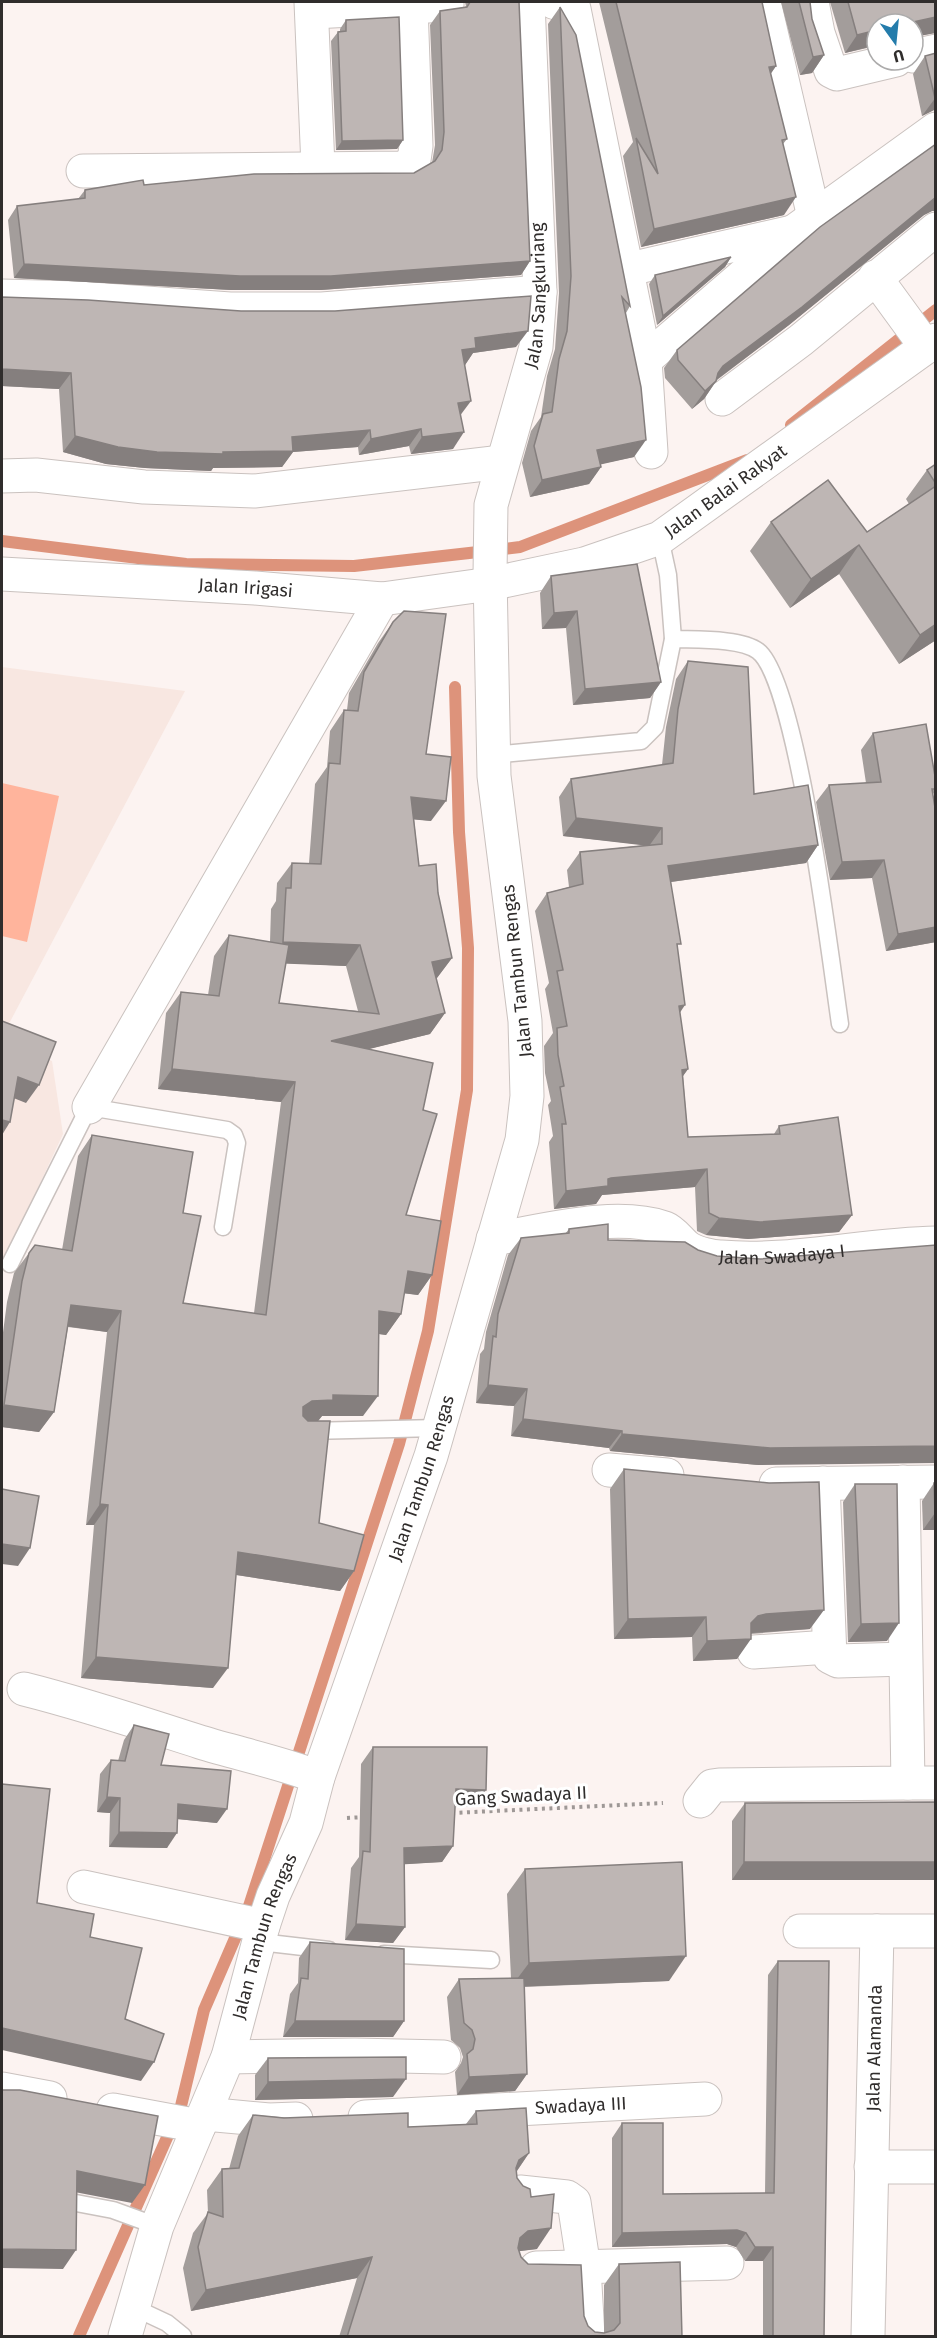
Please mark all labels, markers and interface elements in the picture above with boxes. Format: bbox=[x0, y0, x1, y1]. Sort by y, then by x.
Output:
north arrow bbox=[865, 12, 925, 72]
text: U bbox=[891, 45, 906, 67]
street label: Jalan Sangkuriang bbox=[519, 221, 551, 371]
street label: Jalan Balai Rakyat bbox=[660, 439, 791, 542]
street label: Jalan Irigasi bbox=[198, 574, 294, 602]
street label: Jalan Tambun Rengas bbox=[497, 884, 537, 1058]
street label: Jalan Swadaya I bbox=[718, 1240, 846, 1269]
street label: Jalan Tambun Rengas bbox=[384, 1393, 459, 1564]
street label: Gang Swadaya II bbox=[454, 1782, 588, 1810]
street label: Jalan Tambun Rengas bbox=[228, 1850, 302, 2022]
street label: Jalan Alamanda bbox=[862, 1984, 887, 2112]
street label: Swadaya III bbox=[534, 2092, 627, 2119]

